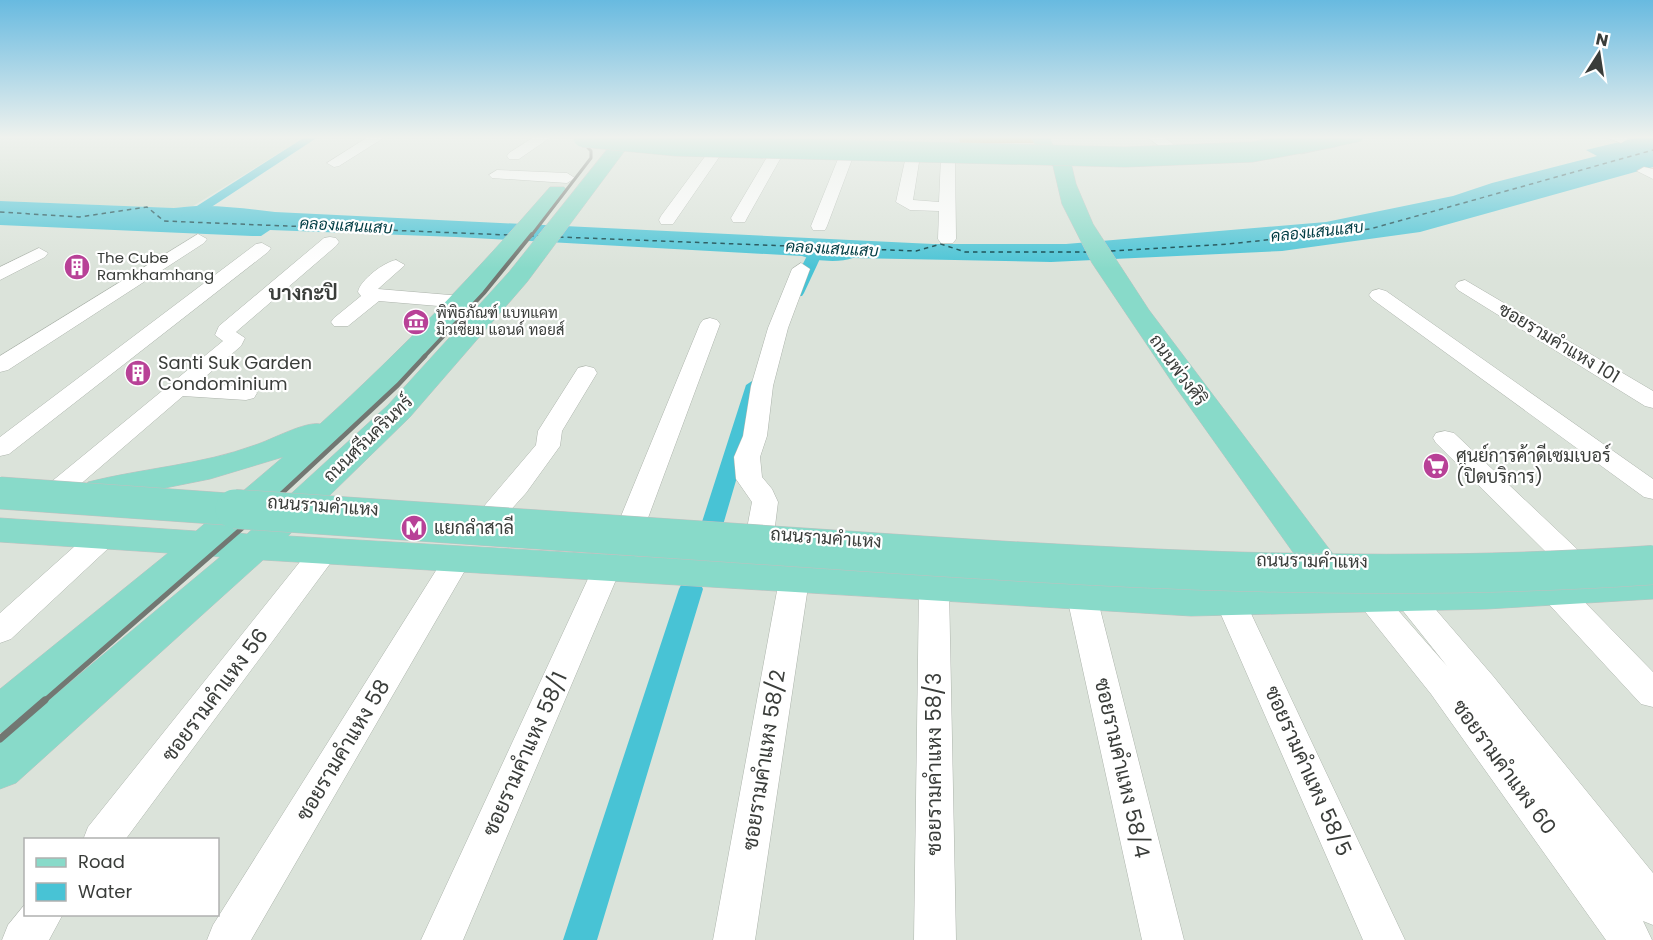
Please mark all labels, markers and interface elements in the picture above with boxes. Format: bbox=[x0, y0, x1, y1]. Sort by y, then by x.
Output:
north arrow bbox=[1569, 24, 1629, 84]
text: N bbox=[1594, 27, 1610, 52]
water label: คลองแสนแสบ bbox=[299, 212, 394, 239]
water label: คลองแสนแสบ bbox=[1270, 215, 1365, 248]
water label: คลองแสนแสบ bbox=[785, 235, 880, 262]
place label: The Cube Ramkhamhang bbox=[97, 247, 214, 285]
building icon: The Cube Ramkhamhang bbox=[62, 252, 92, 282]
district label: บางกะปิ bbox=[268, 279, 338, 307]
street label: ซอยรามคำแหง 101 bbox=[1494, 296, 1625, 389]
place label: พิพิธภัณฑ์ แบทแคท มิวเซียม แอนด์ ทอยส์ bbox=[436, 302, 564, 340]
museum icon: พิพิธภัณฑ์ แบทแคท มิวเซียม แอนด์ ทอยส์ bbox=[401, 307, 431, 337]
street label: ถนนพ่วงศิริ bbox=[1144, 329, 1213, 411]
place label: Santi Suk Garden Condominium bbox=[158, 350, 312, 396]
building icon: Santi Suk Garden Condominium bbox=[123, 358, 153, 388]
street label: ถนนศรีนครินทร์ bbox=[317, 389, 418, 488]
place label: ศูนย์การค้าดีเซมเบอร์ (ปิดบริการ) bbox=[1456, 443, 1611, 489]
supermarket icon: ศูนย์การค้าดีเซมเบอร์ (ปิดบริการ) bbox=[1421, 451, 1451, 481]
street label: ถนนรามคำแหง bbox=[267, 489, 380, 522]
metro station icon: แยกลำสาลี bbox=[399, 513, 429, 543]
place label: แยกลำสาลี bbox=[434, 515, 514, 540]
street label: ถนนรามคำแหง bbox=[770, 521, 883, 554]
street label: ถนนรามคำแหง bbox=[1256, 547, 1368, 574]
street label: ซอยรามคำแหง 56 bbox=[155, 622, 274, 768]
street label: ซอยรามคำแหง 58/1 bbox=[475, 667, 574, 841]
street label: ซอยรามคำแหง 58/2 bbox=[735, 668, 792, 852]
street label: ซอยรามคำแหง 58/3 bbox=[919, 673, 948, 855]
street label: ซอยรามคำแหง 58 bbox=[289, 674, 396, 826]
street label: ซอยรามคำแหง 58/4 bbox=[1088, 675, 1157, 861]
street label: ซอยรามคำแหง 58/5 bbox=[1258, 681, 1359, 861]
street label: ซอยรามคำแหง 60 bbox=[1445, 693, 1563, 840]
legend bbox=[24, 838, 219, 916]
text: Road bbox=[78, 849, 125, 874]
text: Water bbox=[78, 879, 132, 904]

